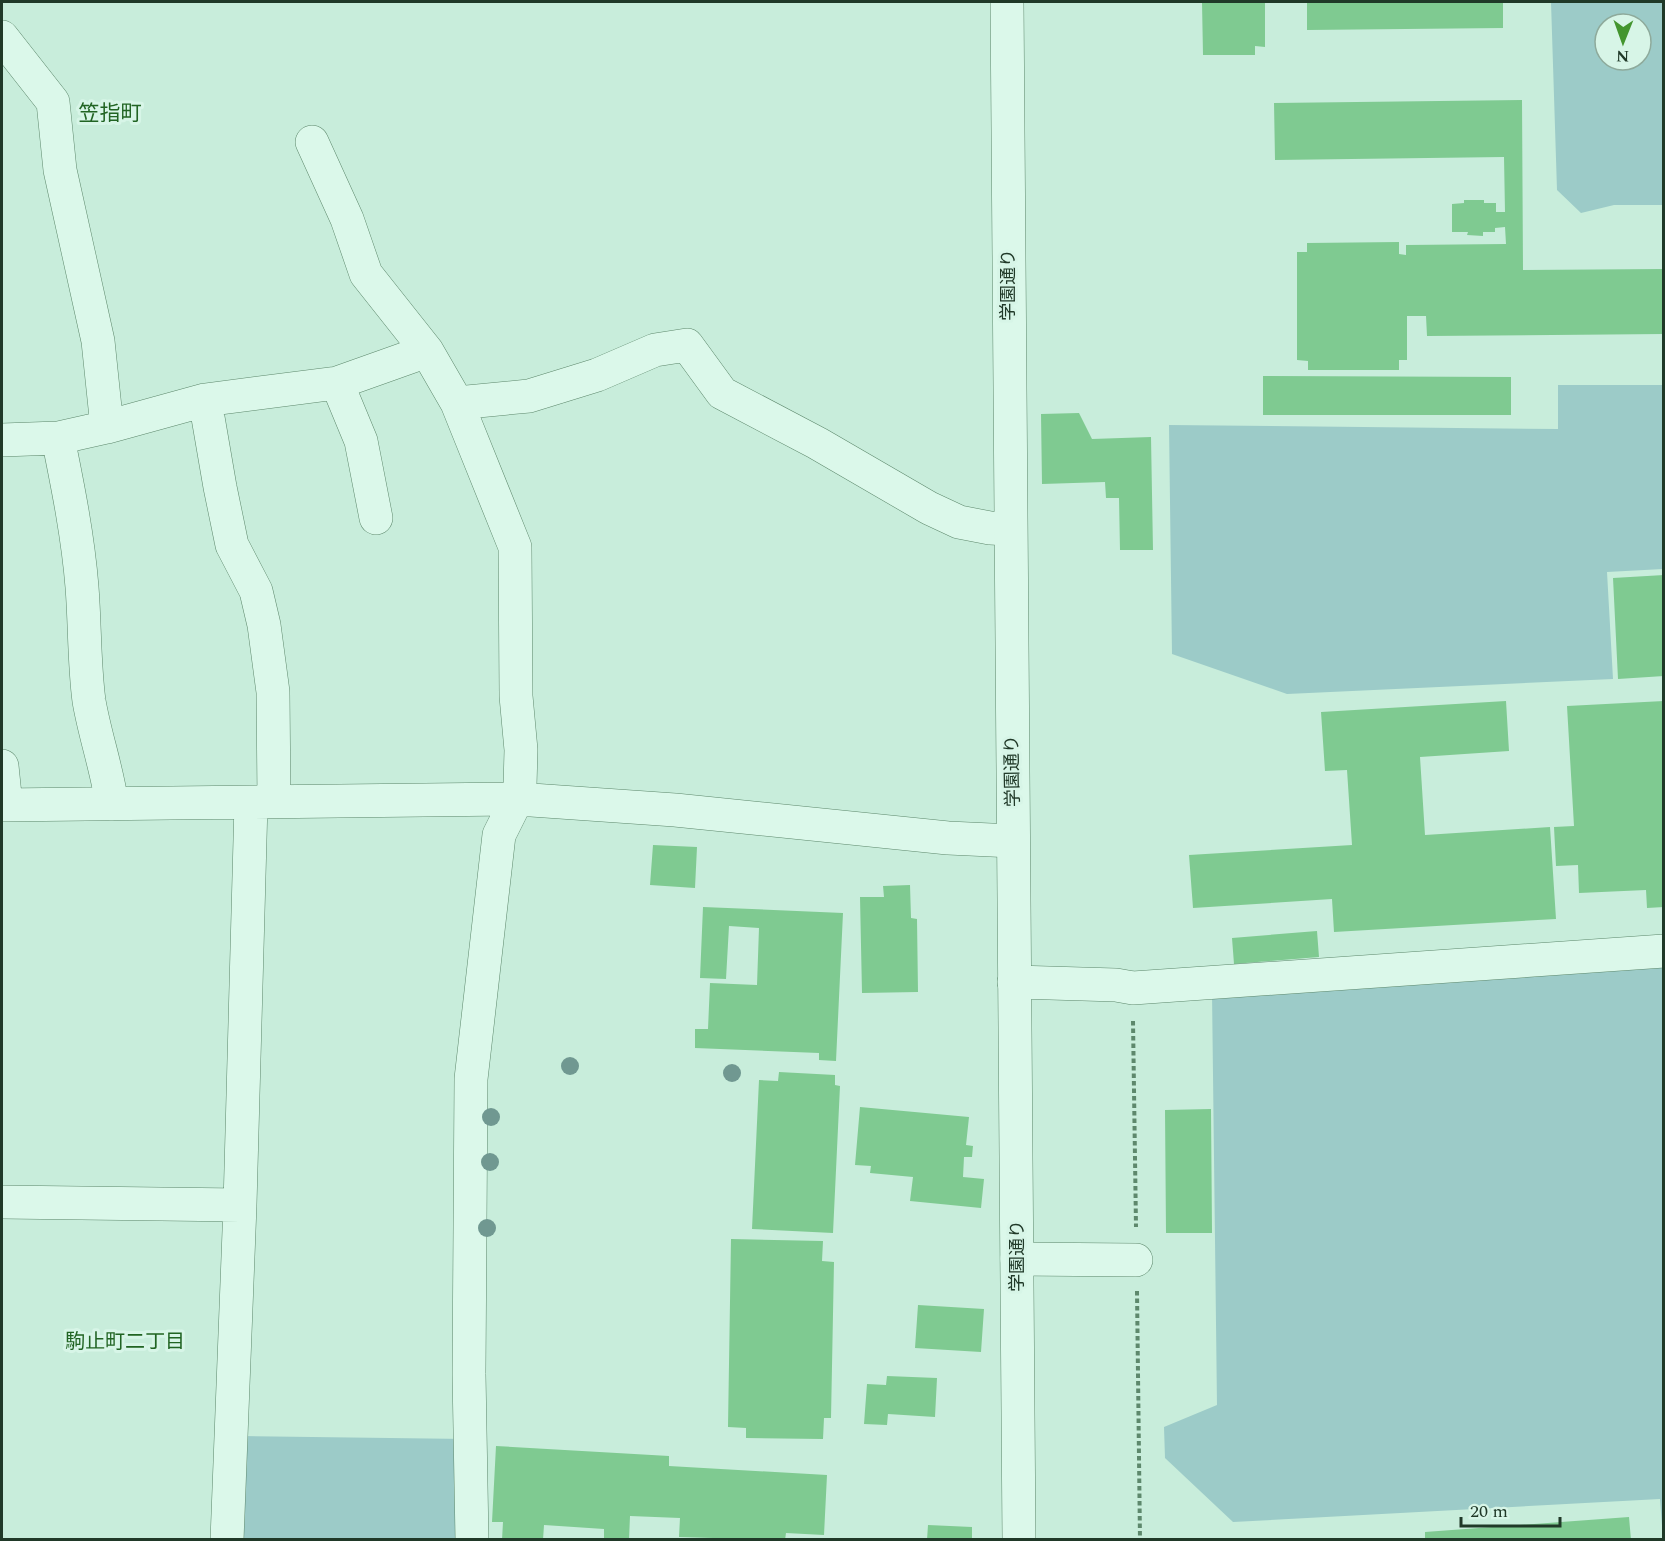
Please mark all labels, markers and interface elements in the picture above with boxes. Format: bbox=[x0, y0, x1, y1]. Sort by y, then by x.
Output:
north arrow bbox=[1593, 12, 1653, 72]
text: N bbox=[1616, 44, 1629, 68]
district label: 笠指町 bbox=[79, 98, 142, 130]
street label: 学園通り bbox=[995, 249, 1022, 321]
street label: 学園通り bbox=[998, 735, 1027, 807]
street label: 学園通り bbox=[1004, 1220, 1031, 1292]
district label: 駒止町二丁目 bbox=[65, 1327, 185, 1357]
scale bar bbox=[1461, 1490, 1560, 1528]
text: 20 m bbox=[1470, 1498, 1508, 1525]

